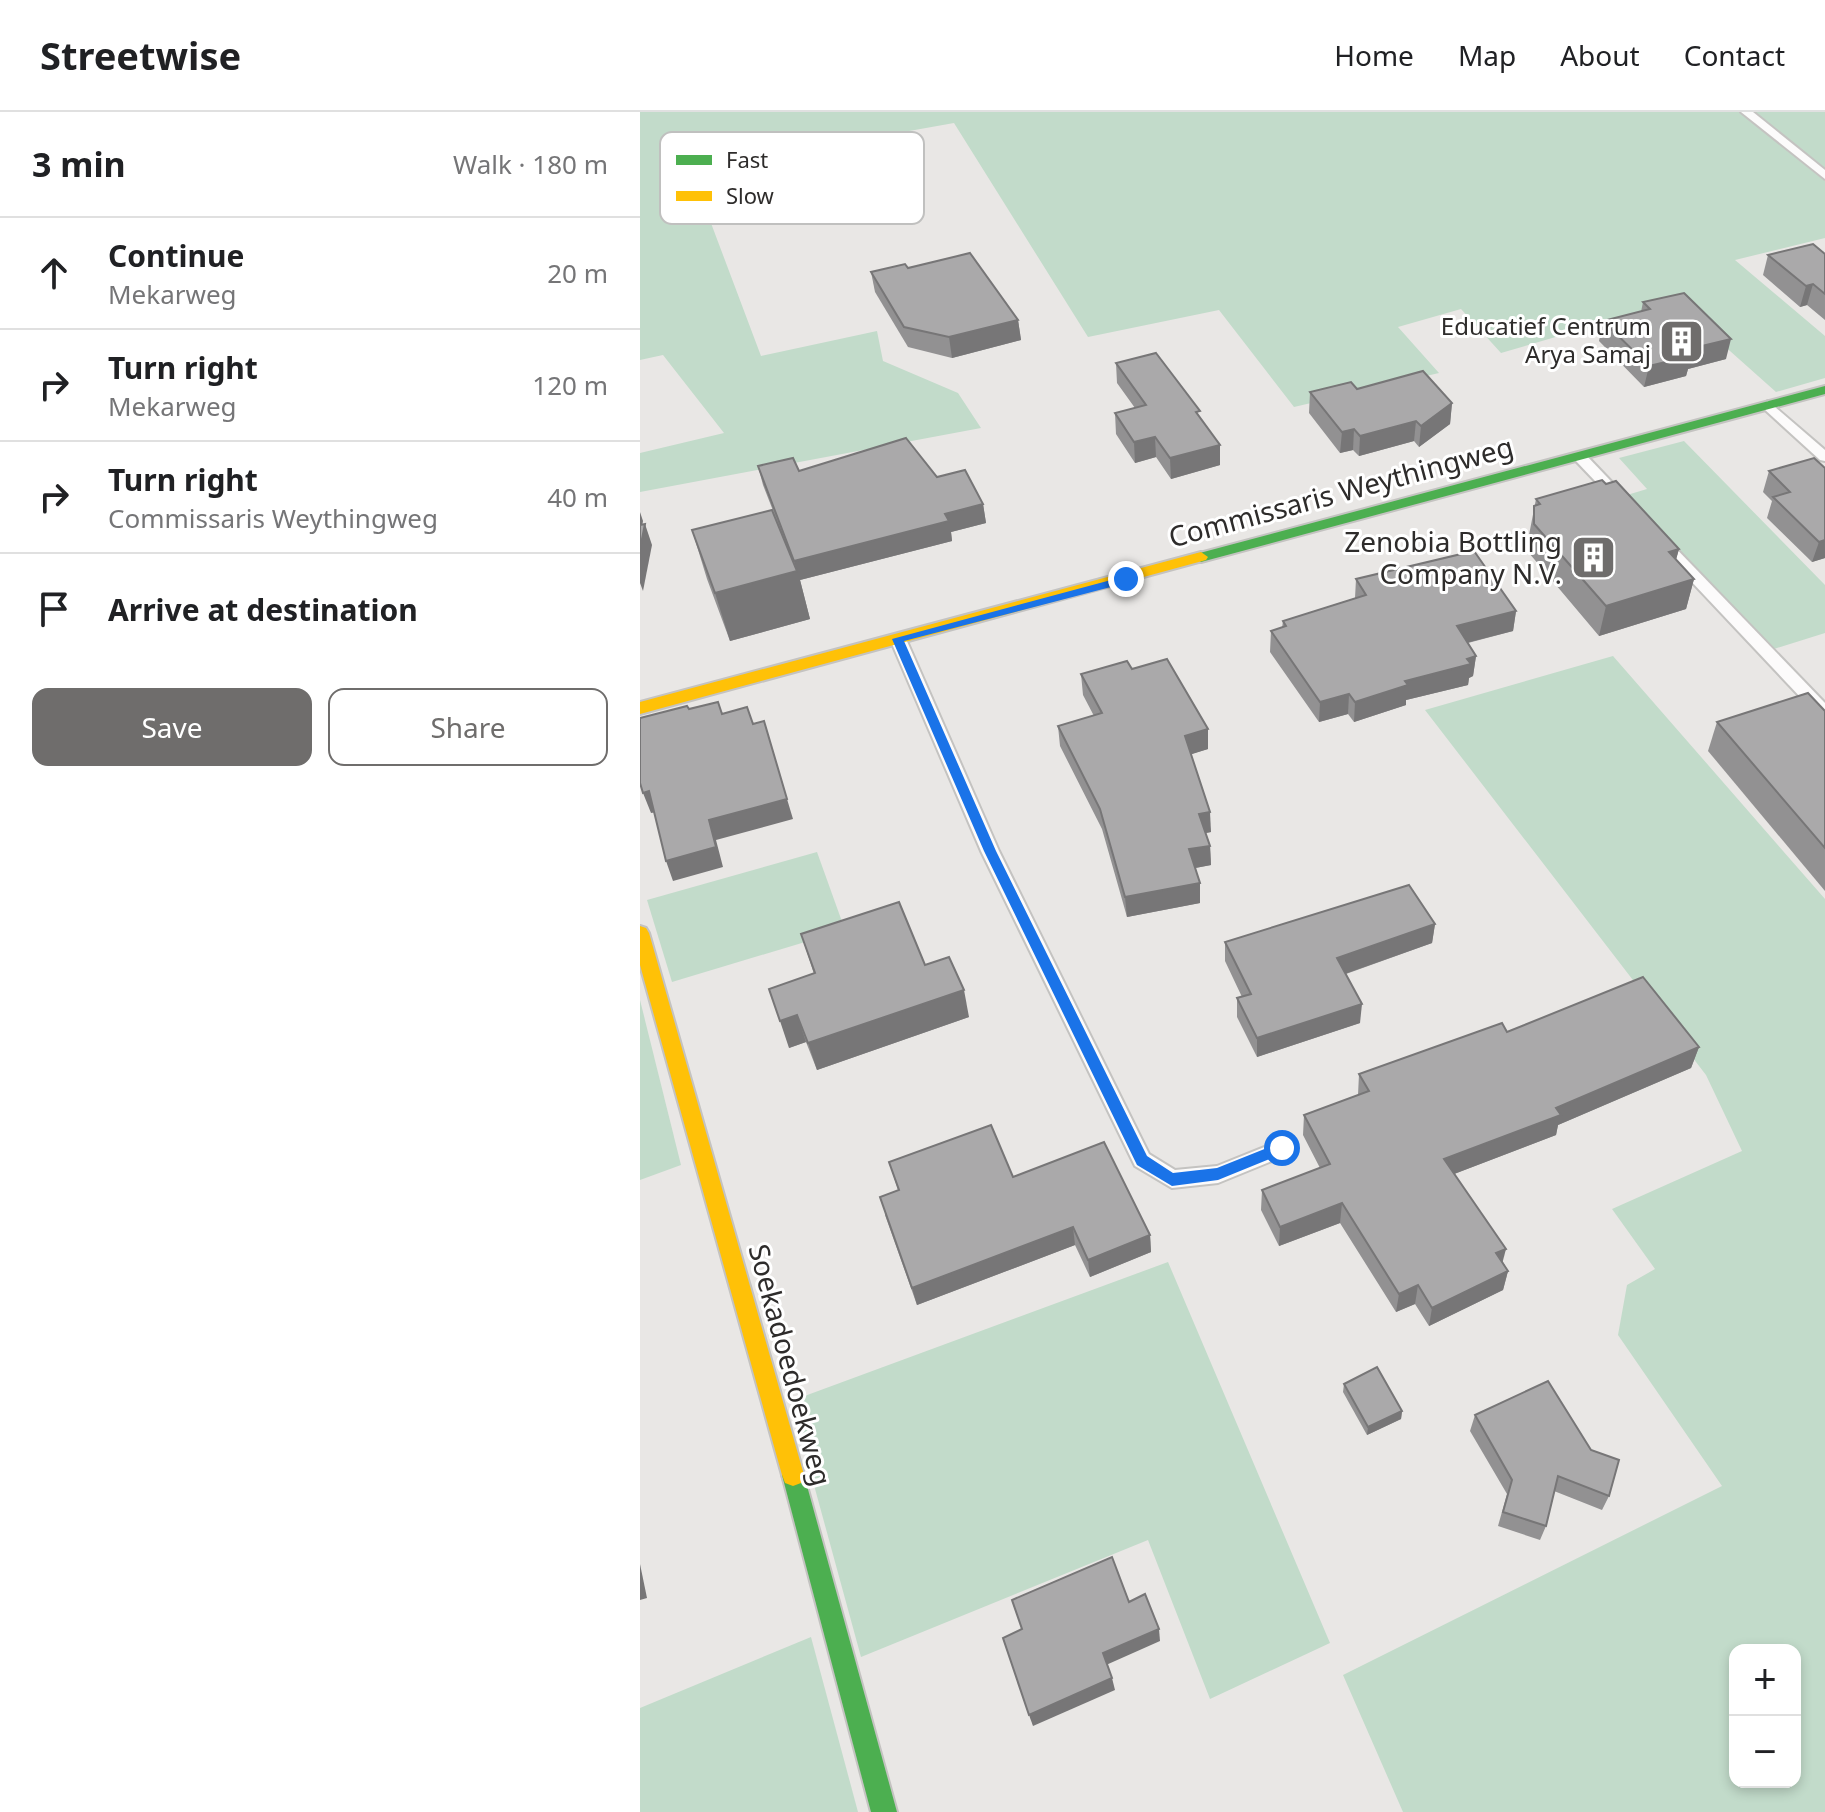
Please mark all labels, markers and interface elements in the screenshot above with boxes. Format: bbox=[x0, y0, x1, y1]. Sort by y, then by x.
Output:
text: Streetwise bbox=[40, 29, 241, 81]
text: Home bbox=[1334, 36, 1414, 74]
text: Map bbox=[1458, 36, 1516, 74]
text: About bbox=[1560, 36, 1640, 74]
text: Contact bbox=[1684, 36, 1785, 74]
legend bbox=[660, 132, 924, 224]
text: 3 min bbox=[32, 141, 126, 187]
text: Fast bbox=[726, 144, 768, 174]
text: Walk · 180 m bbox=[453, 146, 608, 182]
text: Slow bbox=[726, 180, 775, 210]
text: Continue bbox=[108, 235, 244, 276]
icon: ahead bbox=[32, 251, 76, 295]
text: 20 m bbox=[547, 255, 608, 291]
text: Mekarweg bbox=[108, 276, 237, 312]
place label: Educatief Centrum Arya Samaj bbox=[1441, 309, 1651, 370]
building icon: Educatief Centrum Arya Samaj bbox=[1658, 317, 1706, 365]
text: Turn right bbox=[108, 347, 258, 388]
icon: right bbox=[32, 363, 76, 407]
text: 120 m bbox=[532, 367, 608, 403]
text: Mekarweg bbox=[108, 388, 237, 424]
street label: Commissaris Weythingweg bbox=[1164, 427, 1517, 555]
text: Turn right bbox=[108, 459, 258, 500]
icon: right bbox=[32, 475, 76, 519]
text: 40 m bbox=[547, 479, 608, 515]
text: Commissaris Weythingweg bbox=[108, 500, 438, 536]
place label: Zenobia Bottling Company N.V. bbox=[1344, 522, 1562, 592]
building icon: Zenobia Bottling Company N.V. bbox=[1569, 534, 1617, 582]
route end bbox=[1108, 561, 1144, 597]
icon: arrive bbox=[32, 587, 76, 631]
text: Arrive at destination bbox=[108, 589, 418, 630]
button: Save bbox=[32, 688, 312, 766]
button: Share bbox=[328, 688, 608, 766]
route start bbox=[1264, 1130, 1300, 1166]
street label: Soekadoedoekweg bbox=[740, 1240, 841, 1490]
map controls bbox=[1729, 1644, 1801, 1788]
button: + bbox=[1729, 1644, 1801, 1716]
button: − bbox=[1729, 1716, 1801, 1788]

